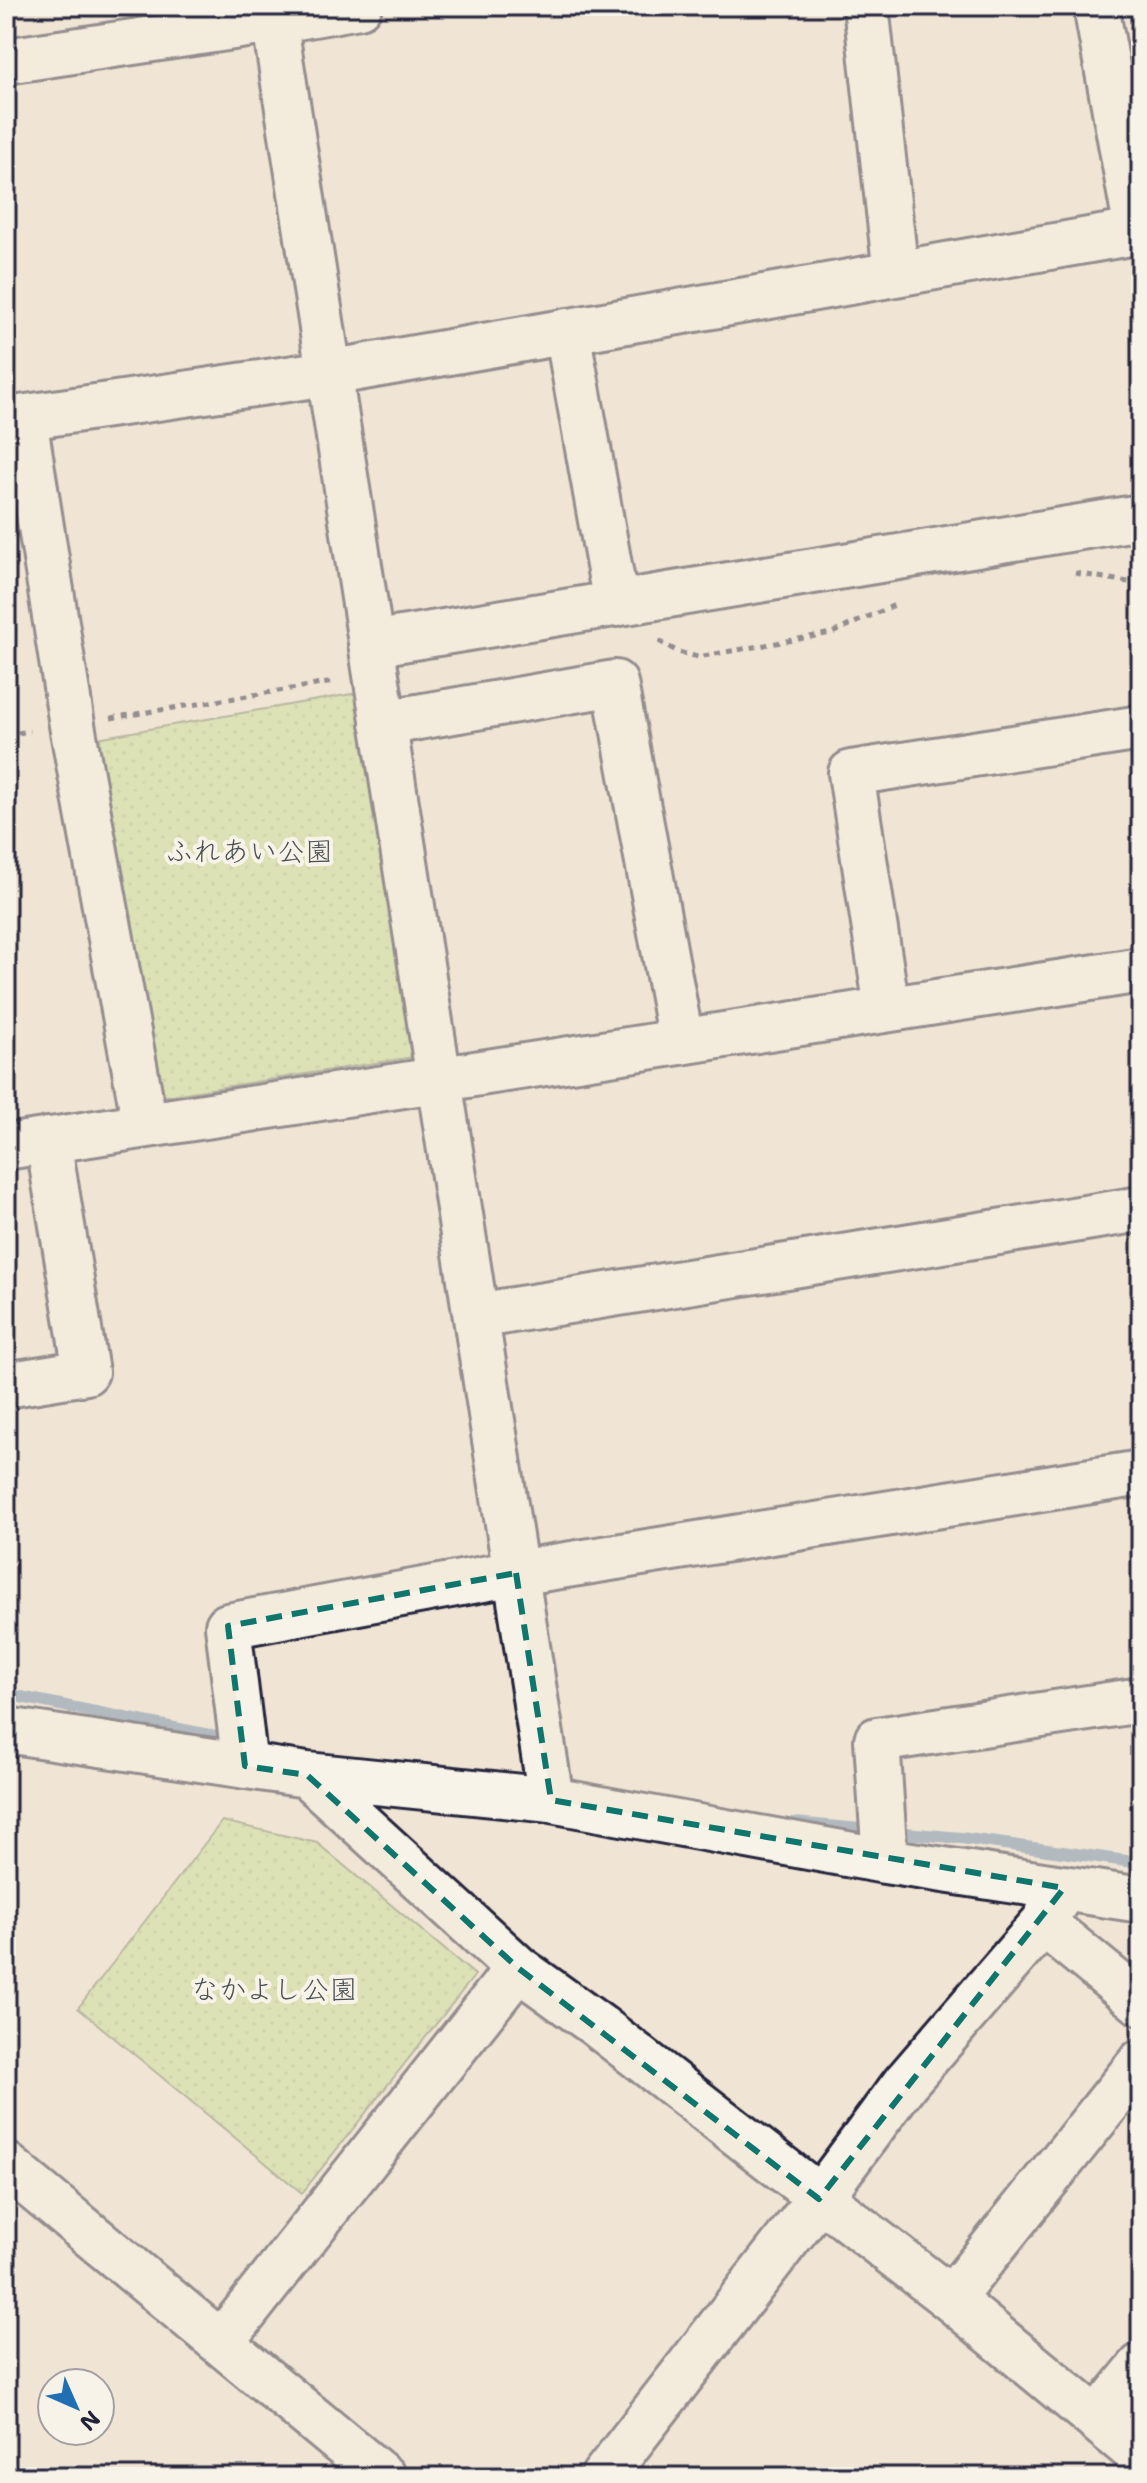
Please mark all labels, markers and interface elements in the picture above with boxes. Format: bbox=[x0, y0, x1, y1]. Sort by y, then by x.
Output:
park label: ふれあい公園 bbox=[165, 832, 333, 870]
park label: なかよし公園 bbox=[191, 1970, 357, 2008]
north arrow bbox=[36, 2367, 116, 2447]
text: N bbox=[73, 2404, 106, 2437]

